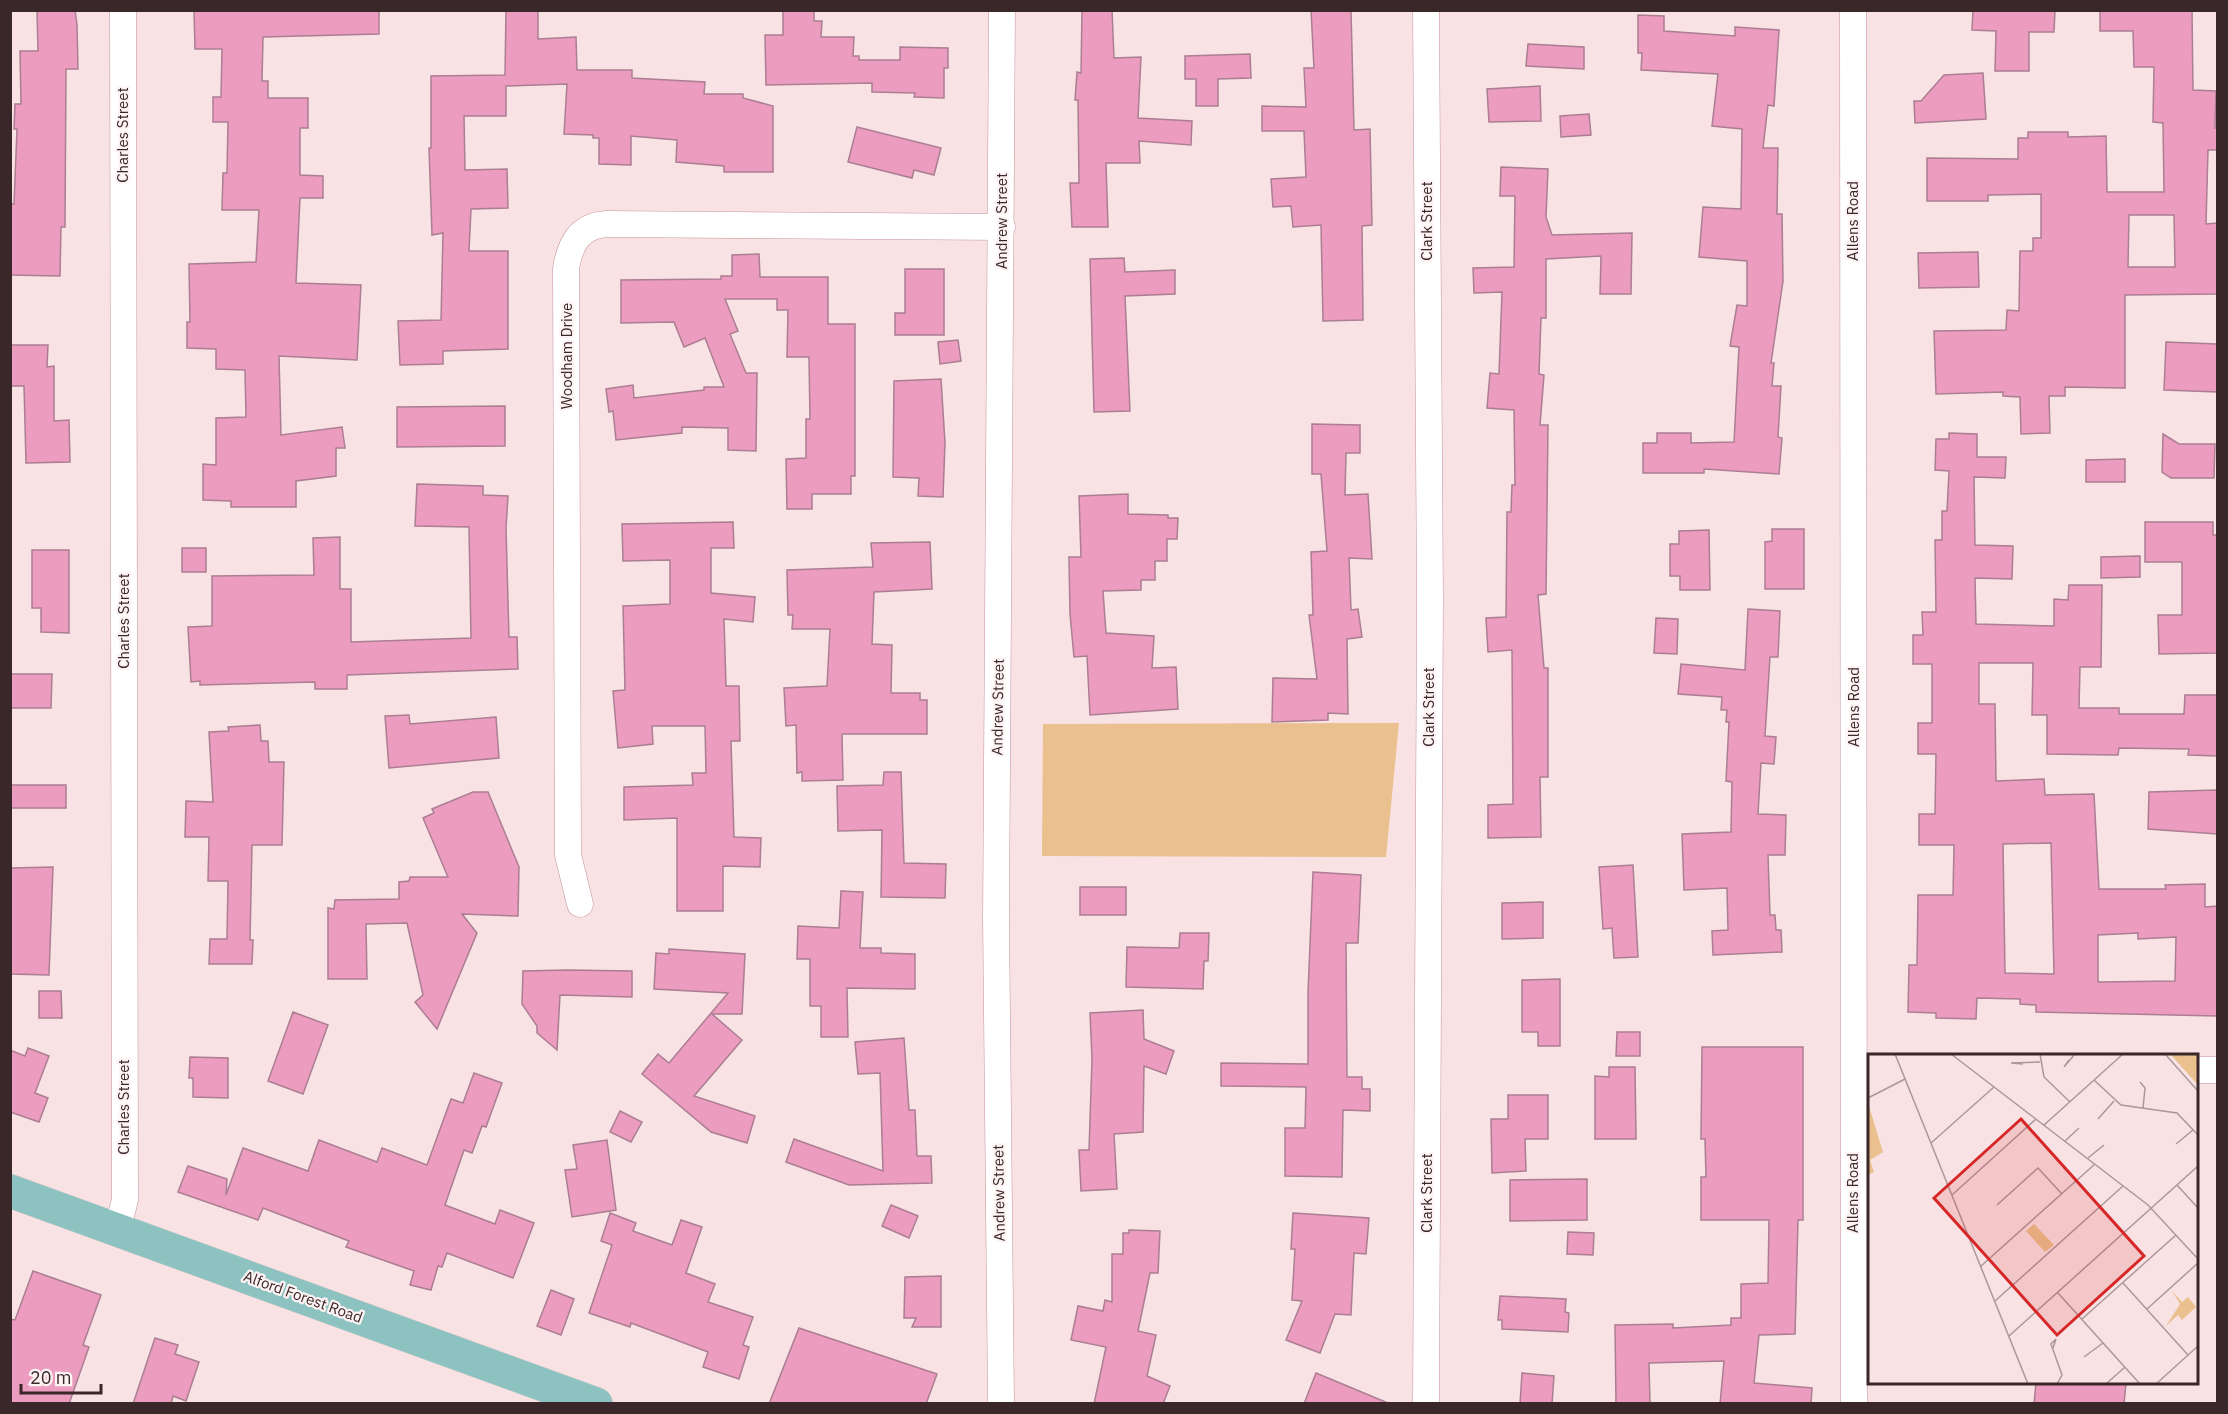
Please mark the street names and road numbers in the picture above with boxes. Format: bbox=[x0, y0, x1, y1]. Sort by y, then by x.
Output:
street label: Charles Street bbox=[113, 87, 132, 183]
street label: Andrew Street bbox=[992, 173, 1011, 269]
street label: Clark Street bbox=[1417, 181, 1436, 261]
street label: Allens Road bbox=[1843, 181, 1862, 261]
street label: Woodham Drive bbox=[557, 303, 576, 409]
street label: Charles Street bbox=[114, 573, 133, 669]
street label: Andrew Street bbox=[987, 659, 1008, 755]
street label: Clark Street bbox=[1419, 667, 1438, 747]
street label: Allens Road bbox=[1844, 667, 1863, 747]
street label: Charles Street bbox=[114, 1059, 133, 1155]
street label: Andrew Street bbox=[988, 1145, 1009, 1241]
street label: Clark Street bbox=[1417, 1153, 1436, 1233]
street label: Allens Road bbox=[1843, 1153, 1862, 1233]
street label: Alford Forest Road bbox=[241, 1266, 365, 1327]

